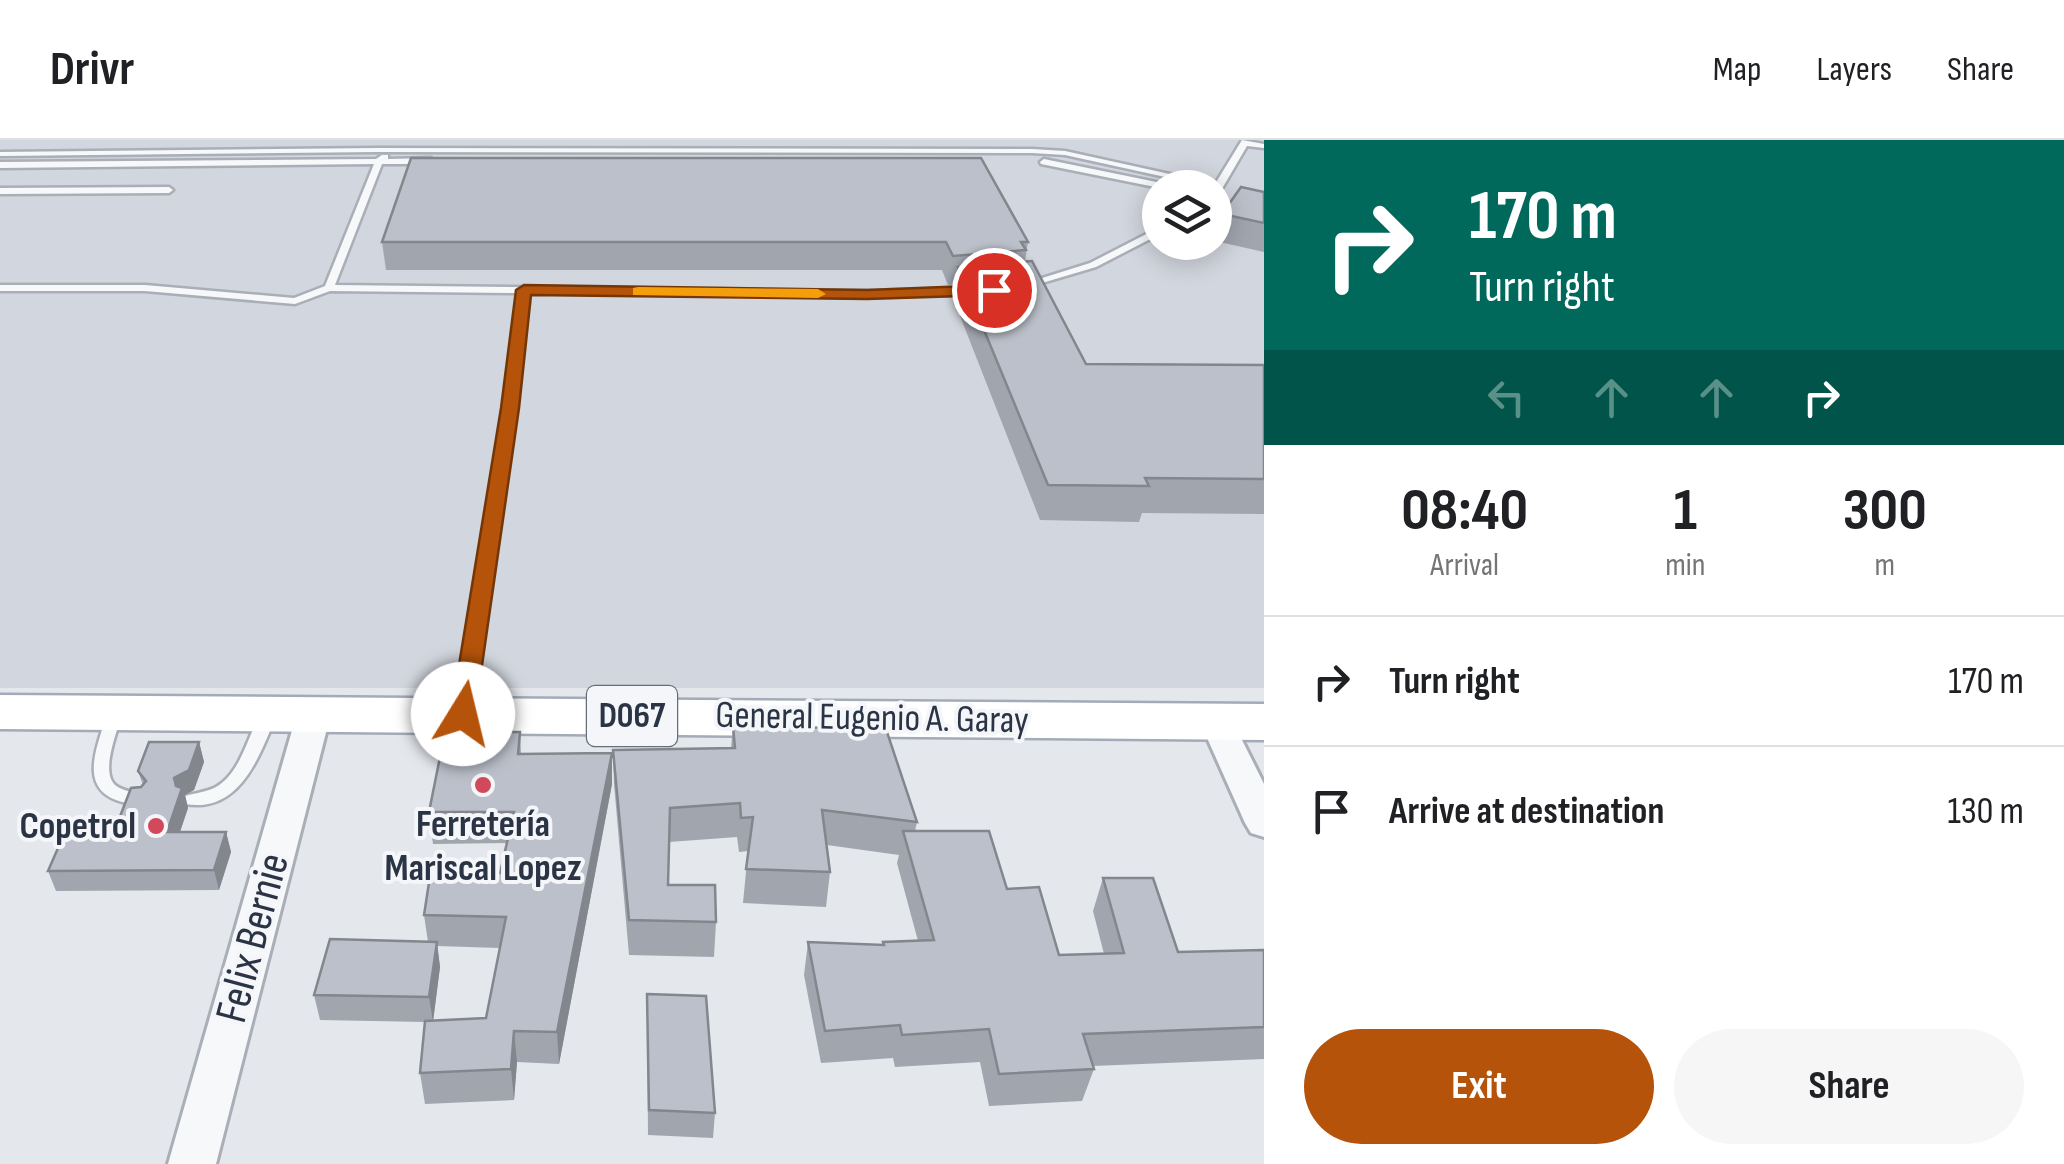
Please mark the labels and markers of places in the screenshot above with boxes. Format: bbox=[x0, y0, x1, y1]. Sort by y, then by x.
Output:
pin bbox=[952, 248, 1037, 333]
marker: Ferretería Mariscal Lopez bbox=[472, 774, 494, 796]
place label: Ferretería Mariscal Lopez bbox=[384, 802, 582, 891]
place label: Copetrol bbox=[19, 804, 136, 849]
marker: Copetrol bbox=[145, 815, 167, 837]

